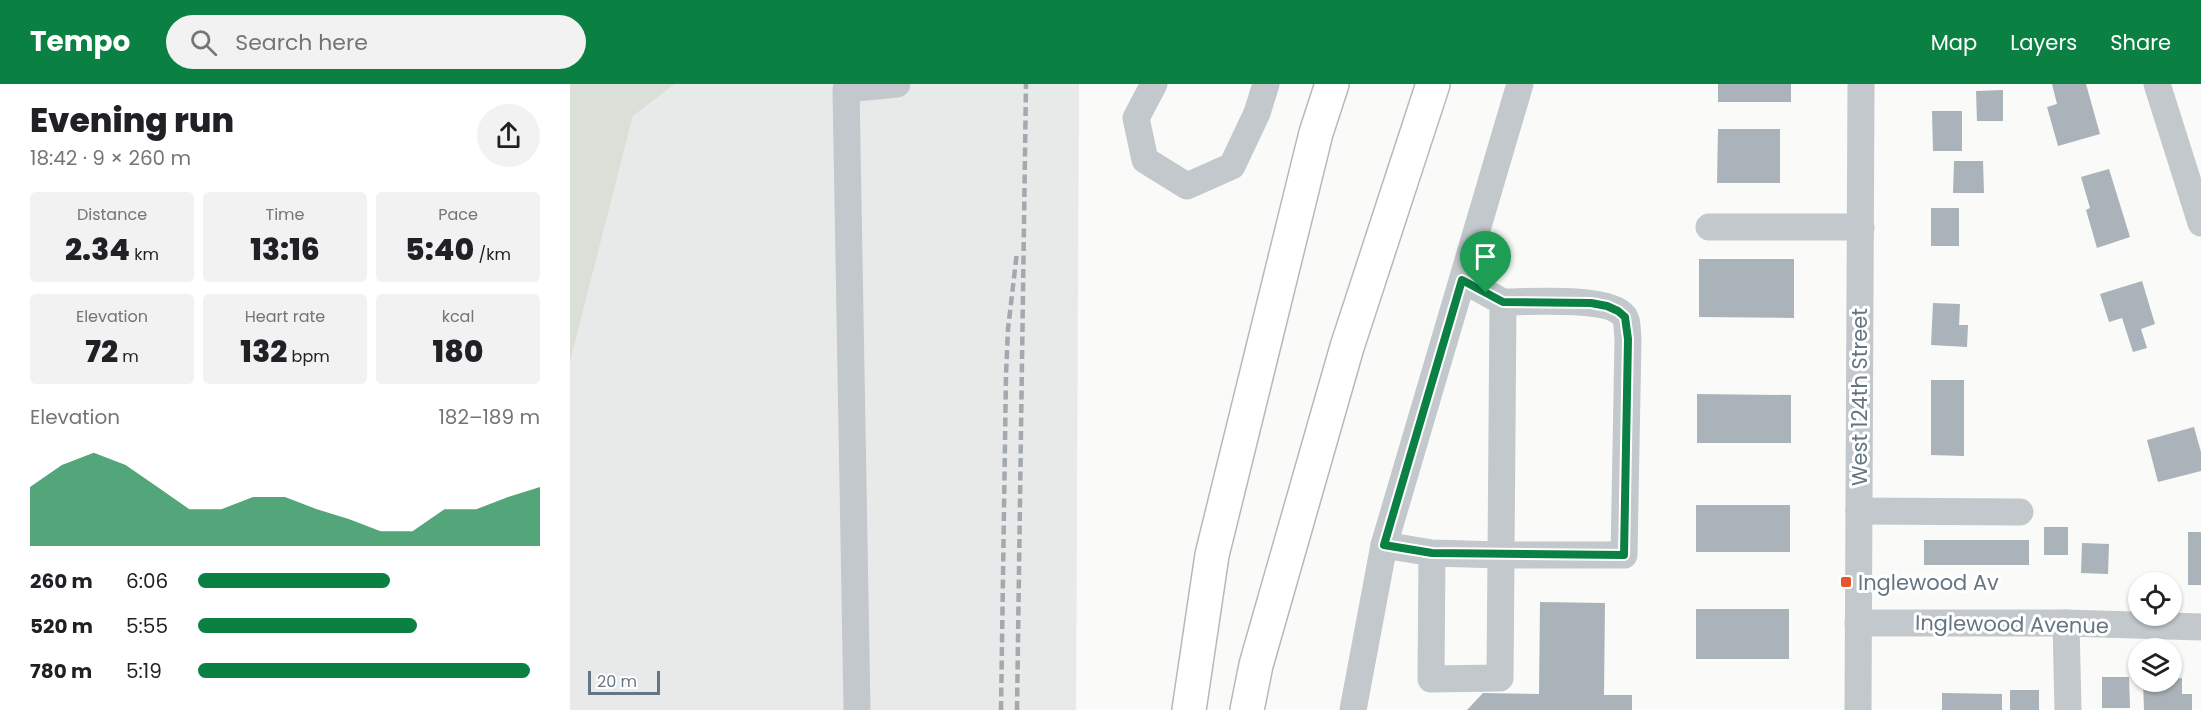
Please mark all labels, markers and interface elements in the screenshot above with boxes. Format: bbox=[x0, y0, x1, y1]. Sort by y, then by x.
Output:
search box bbox=[166, 15, 586, 69]
text: Tempo bbox=[30, 22, 130, 61]
icon: search bbox=[187, 26, 220, 59]
text: Search here bbox=[235, 27, 368, 58]
text: Map bbox=[1931, 28, 1977, 57]
text: Layers bbox=[2010, 28, 2077, 57]
text: Share bbox=[2110, 28, 2171, 57]
text: Evening run bbox=[30, 97, 234, 144]
button: share bbox=[477, 104, 540, 167]
text: 18:42 · 9 × 260 m bbox=[30, 144, 191, 172]
text: Distance bbox=[77, 203, 147, 226]
text: Time bbox=[266, 203, 305, 226]
text: Pace bbox=[438, 203, 478, 226]
text: 2.34 bbox=[65, 228, 130, 271]
text: 13:16 bbox=[250, 228, 320, 271]
text: 5:40 bbox=[405, 228, 474, 271]
pin bbox=[1460, 231, 1511, 293]
icon: arrive bbox=[1469, 240, 1502, 273]
text: km bbox=[130, 243, 159, 266]
text: /km bbox=[474, 243, 511, 266]
text: Elevation bbox=[76, 305, 148, 328]
text: Heart rate bbox=[245, 305, 325, 328]
text: kcal bbox=[442, 305, 474, 328]
street label: West 124th Street bbox=[1845, 308, 1874, 486]
text: 72 bbox=[85, 330, 118, 373]
text: 132 bbox=[240, 330, 287, 373]
text: 180 bbox=[433, 330, 483, 373]
text: m bbox=[118, 345, 139, 368]
text: bpm bbox=[287, 345, 330, 368]
text: Elevation bbox=[30, 403, 120, 431]
text: 182–189 m bbox=[438, 403, 540, 431]
text: 260 m bbox=[30, 567, 93, 595]
text: 6:06 bbox=[126, 567, 168, 595]
place label: Inglewood Av bbox=[1858, 568, 1999, 597]
map controls bbox=[2128, 572, 2182, 692]
button: locate bbox=[2128, 572, 2182, 626]
marker: Inglewood Av bbox=[1839, 575, 1853, 589]
street label: Inglewood Avenue bbox=[1915, 608, 2109, 640]
text: 520 m bbox=[30, 612, 93, 640]
text: 5:55 bbox=[126, 612, 168, 640]
button: layers bbox=[2128, 638, 2182, 692]
text: 780 m bbox=[30, 657, 92, 685]
text: 5:19 bbox=[126, 657, 162, 685]
scale bar bbox=[588, 668, 660, 696]
text: 20 m bbox=[597, 670, 637, 693]

